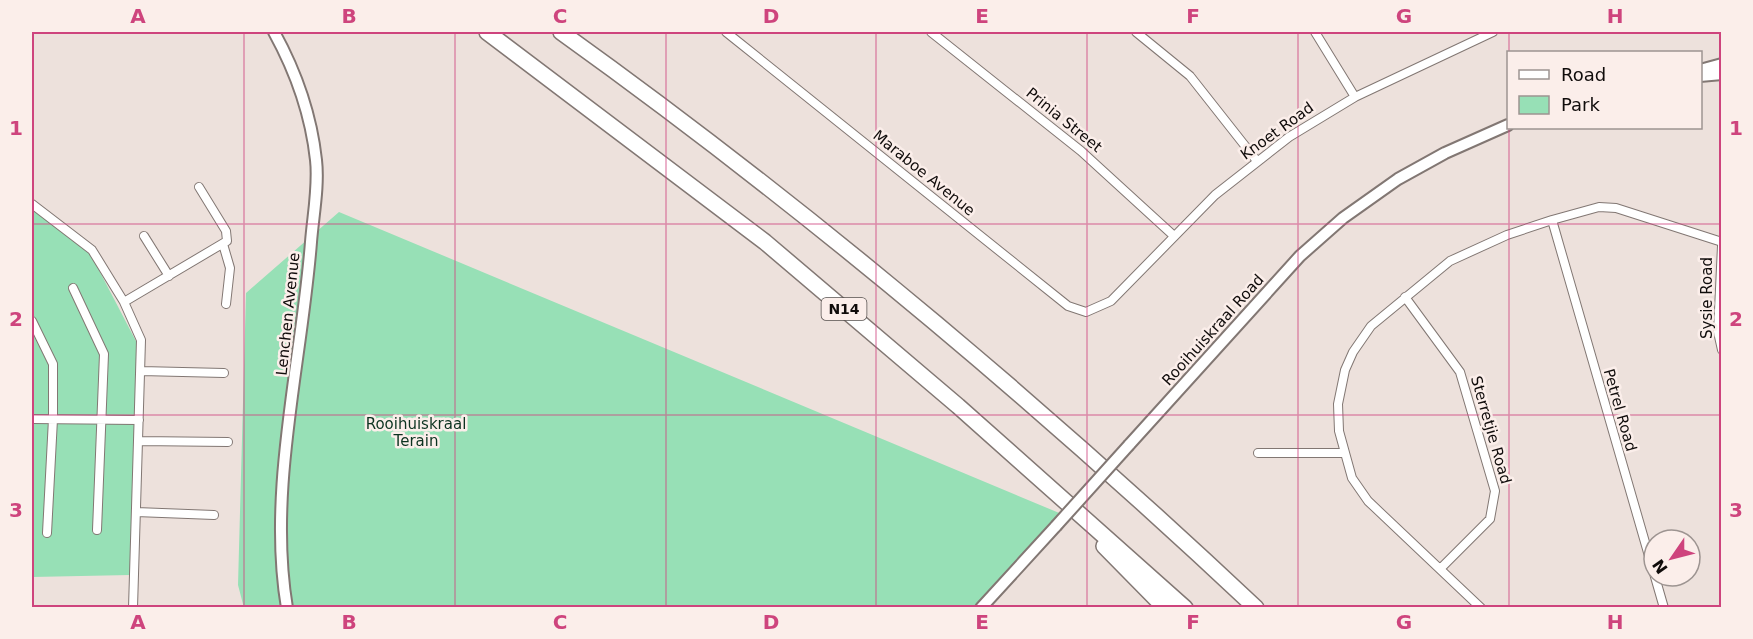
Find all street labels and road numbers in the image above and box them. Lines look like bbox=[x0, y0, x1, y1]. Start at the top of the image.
street label: Prinia Street bbox=[1022, 84, 1106, 156]
street label: Knoet Road bbox=[1237, 98, 1317, 164]
street label: Maraboe Avenue bbox=[869, 126, 979, 220]
street label: Lenchen Avenue bbox=[273, 251, 303, 377]
street label: Sysie Road bbox=[1698, 257, 1716, 339]
street label: Rooihuiskraal Road bbox=[1158, 271, 1268, 389]
road number: N14 bbox=[822, 298, 866, 320]
street label: Petrel Road bbox=[1600, 367, 1640, 453]
street label: Sterretjie Road bbox=[1467, 374, 1515, 486]

